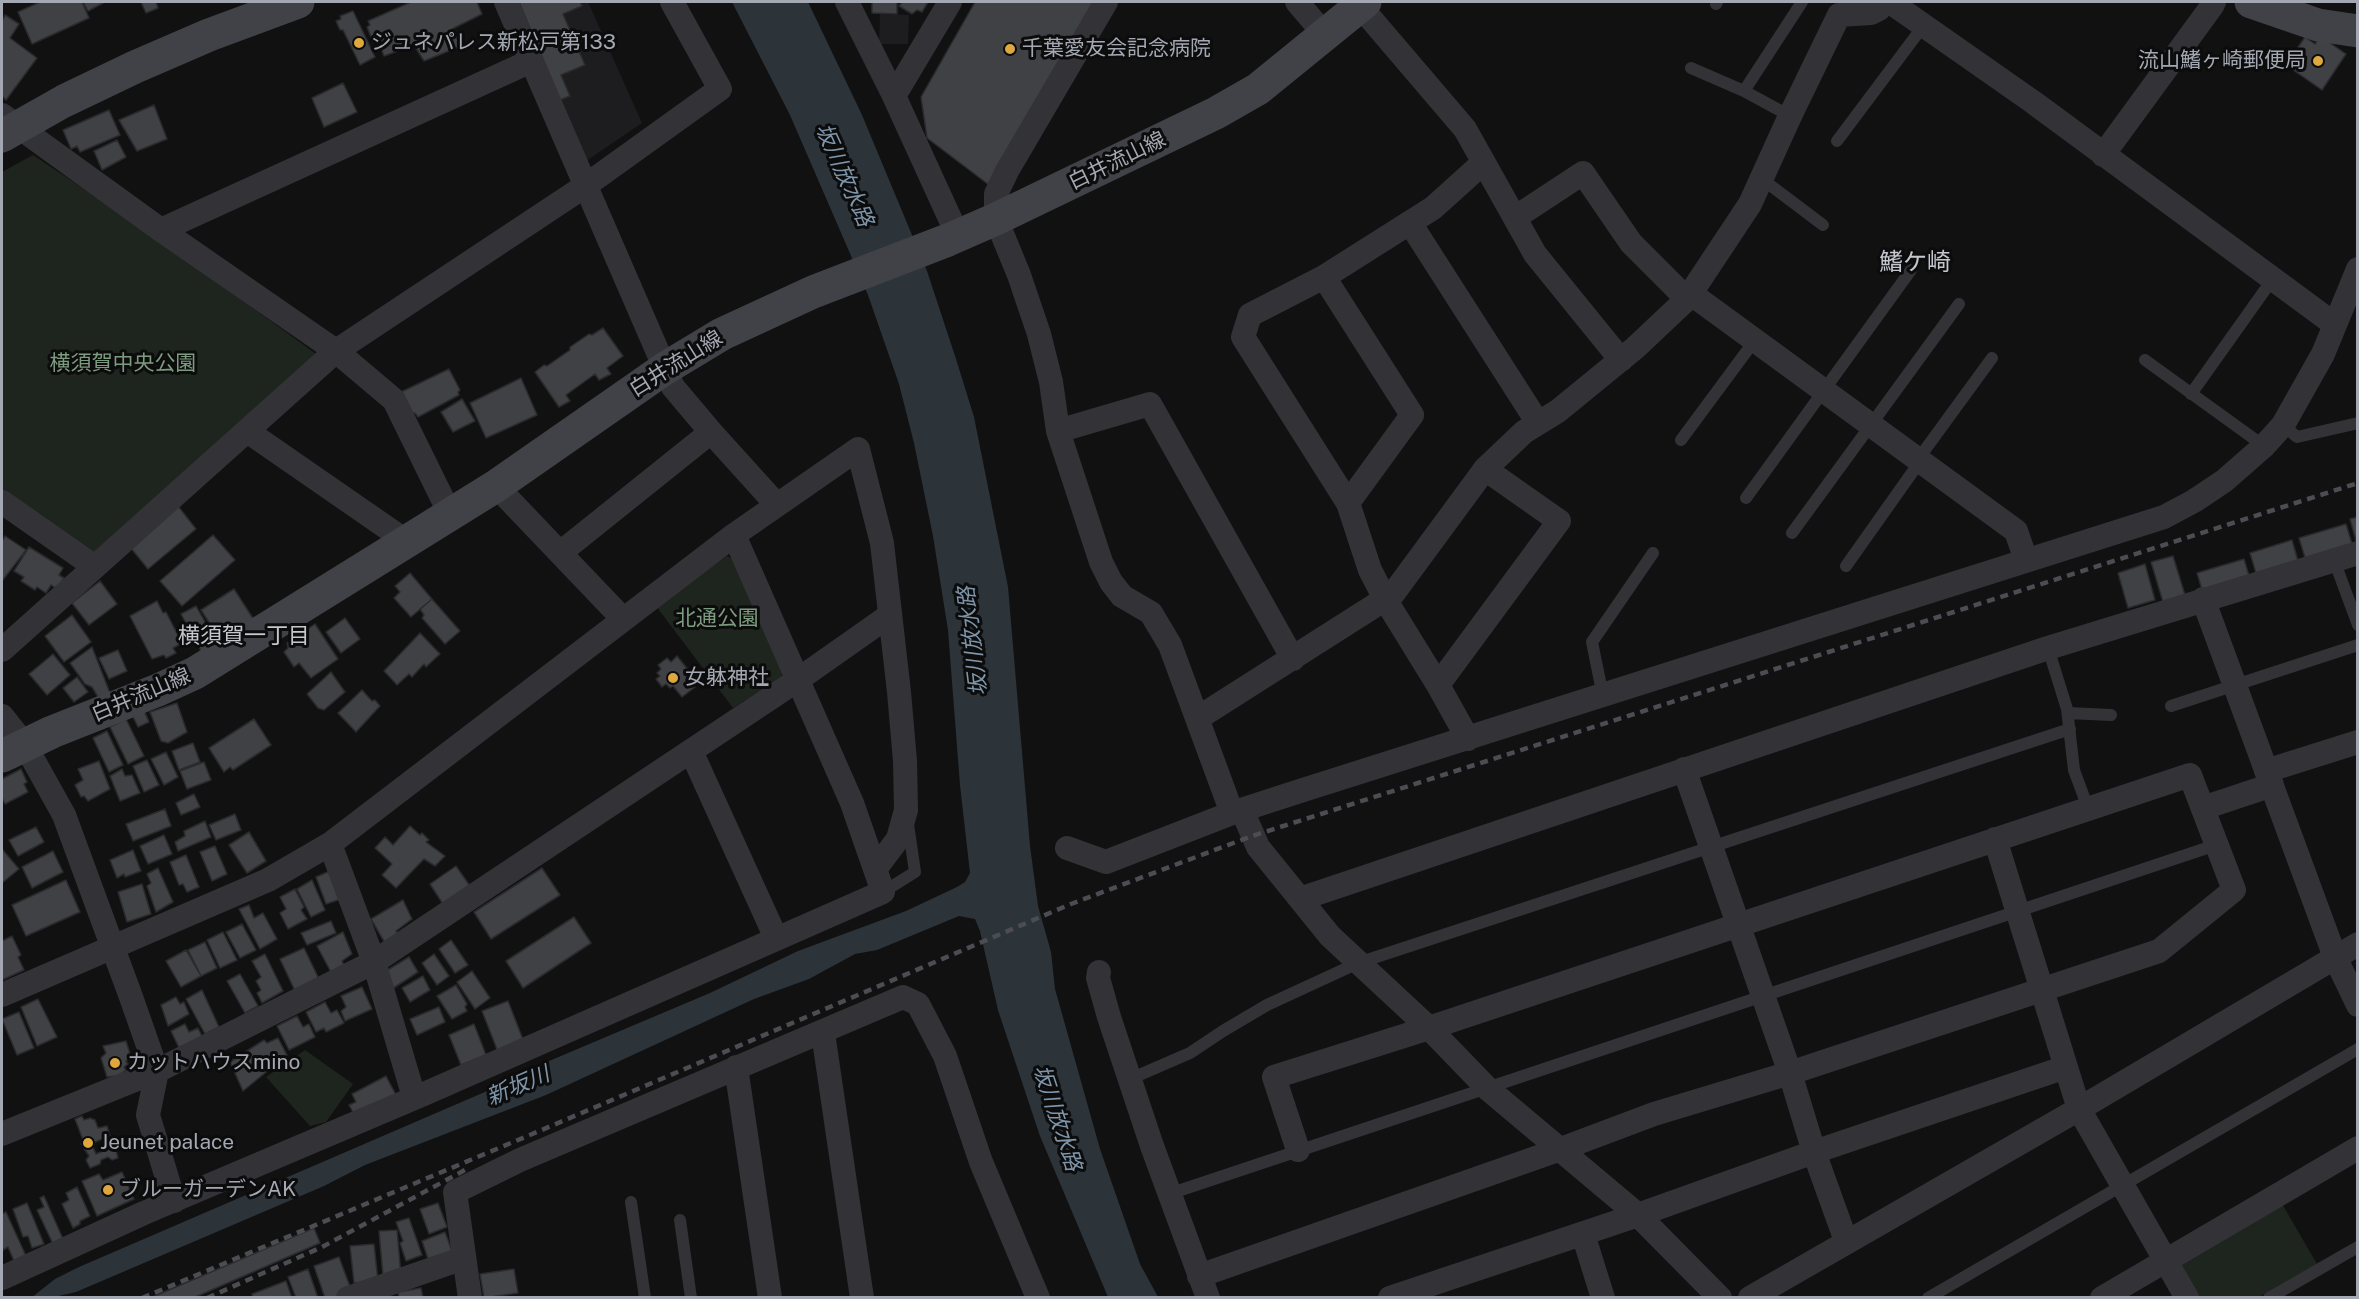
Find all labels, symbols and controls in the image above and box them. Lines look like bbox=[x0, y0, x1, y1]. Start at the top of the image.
place label: ジュネパレス新松戸第133 bbox=[371, 30, 616, 56]
marker: ジュネパレス新松戸第133 bbox=[352, 36, 366, 50]
place label: 千葉愛友会記念病院 bbox=[1022, 36, 1211, 62]
marker: 千葉愛友会記念病院 bbox=[1003, 42, 1017, 56]
place label: 流山鰭ヶ崎郵便局 bbox=[2138, 48, 2306, 74]
marker: 流山鰭ヶ崎郵便局 bbox=[2311, 54, 2325, 68]
water label: 坂川放水路 bbox=[810, 119, 878, 231]
street label: 白井流山線 bbox=[1064, 127, 1170, 195]
district label: 鰭ケ崎 bbox=[1879, 249, 1951, 277]
street label: 白井流山線 bbox=[625, 325, 727, 403]
park label: 横須賀中央公園 bbox=[50, 351, 196, 377]
water label: 坂川放水路 bbox=[953, 585, 993, 697]
park label: 北通公園 bbox=[675, 606, 759, 632]
district label: 横須賀一丁目 bbox=[178, 623, 310, 649]
street label: 白井流山線 bbox=[88, 663, 194, 727]
place label: 女躰神社 bbox=[685, 665, 769, 691]
marker: 女躰神社 bbox=[666, 671, 680, 685]
place label: カットハウスmino bbox=[127, 1050, 300, 1076]
marker: カットハウスmino bbox=[108, 1056, 122, 1070]
water label: 新坂川 bbox=[482, 1061, 554, 1111]
water label: 坂川放水路 bbox=[1027, 1062, 1087, 1174]
place label: Jeunet palace bbox=[100, 1130, 234, 1156]
marker: Jeunet palace bbox=[81, 1136, 95, 1150]
place label: ブルーガーデンAK bbox=[120, 1177, 296, 1203]
marker: ブルーガーデンAK bbox=[101, 1183, 115, 1197]

